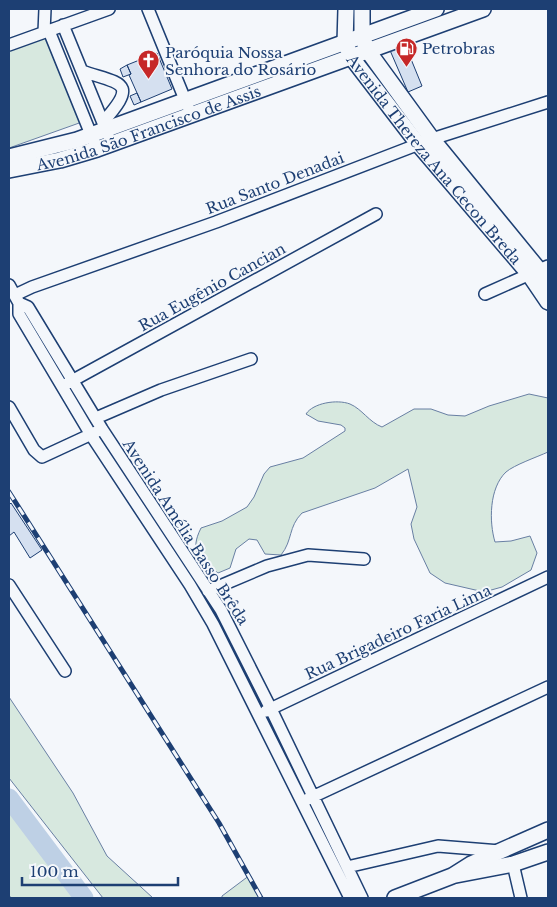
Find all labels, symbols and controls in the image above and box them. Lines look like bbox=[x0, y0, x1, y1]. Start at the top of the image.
fuel station icon: Petrobras bbox=[394, 36, 418, 67]
place label: Petrobras bbox=[422, 39, 495, 58]
place label: Paróquia Nossa Senhora do Rosário bbox=[165, 43, 316, 79]
church icon: Paróquia Nossa Senhora do Rosário bbox=[137, 49, 161, 80]
street label: Avenida Thereza Ana Cecon Breda bbox=[342, 49, 526, 268]
street label: Avenida São Francisco de Assis bbox=[34, 81, 263, 174]
street label: Rua Santo Denadai bbox=[203, 148, 347, 218]
street label: Rua Eugênio Cancian bbox=[135, 239, 289, 335]
street label: Avenida Amélia Basso Brêda bbox=[118, 435, 254, 629]
street label: Rua Brigadeiro Faria Lima bbox=[302, 580, 495, 684]
scale bar bbox=[22, 854, 179, 886]
text: 100 m bbox=[30, 862, 79, 881]

